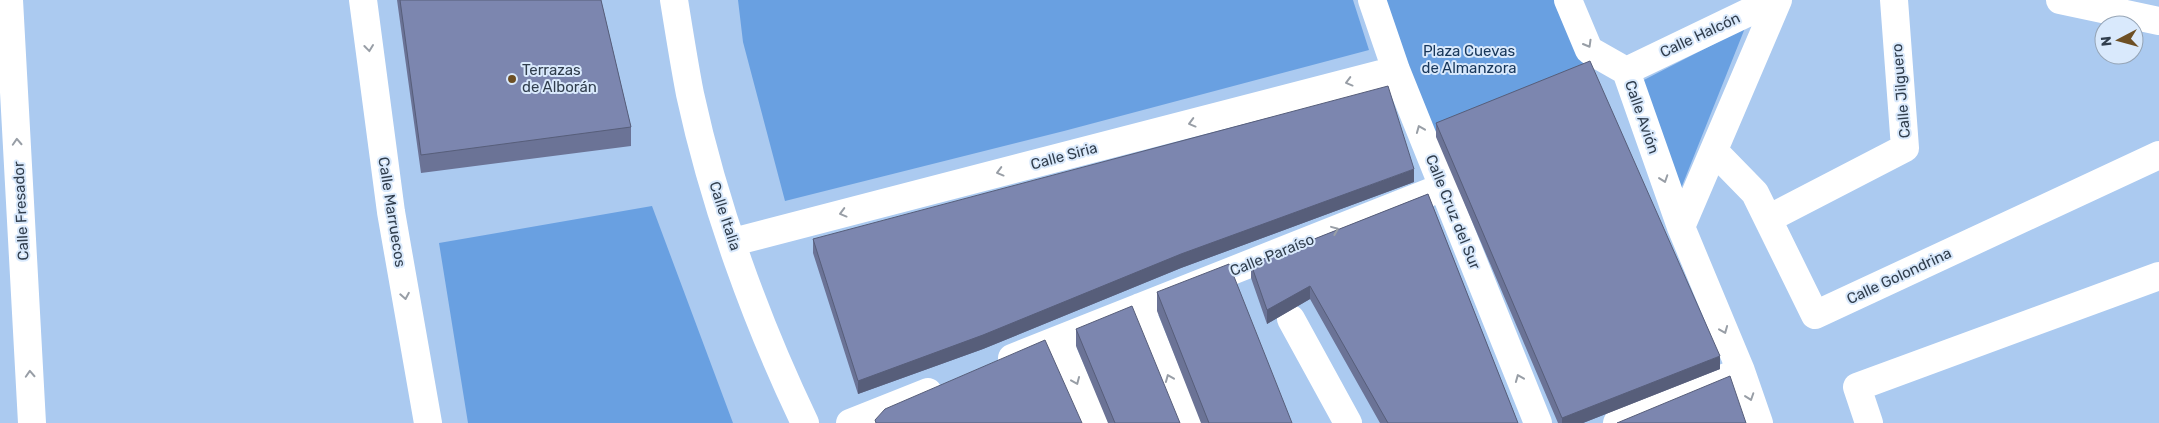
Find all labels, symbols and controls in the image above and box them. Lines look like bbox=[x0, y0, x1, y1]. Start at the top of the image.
street label: Calle Halcón bbox=[1657, 9, 1743, 61]
north arrow bbox=[2094, 15, 2144, 65]
text: N bbox=[2098, 35, 2116, 47]
one-way arrow bbox=[1582, 39, 1592, 48]
park label: Plaza Cuevas de Almanzora bbox=[1421, 42, 1517, 77]
street label: Calle Jilguero bbox=[1888, 43, 1914, 139]
one-way arrow bbox=[363, 45, 374, 53]
place label: Terrazas de Alborán bbox=[522, 61, 597, 96]
marker: Terrazas de Alborán bbox=[506, 73, 518, 85]
one-way arrow bbox=[1344, 76, 1353, 87]
street label: Calle Avión bbox=[1621, 78, 1663, 156]
one-way arrow bbox=[1188, 117, 1196, 127]
one-way arrow bbox=[1416, 126, 1426, 134]
one-way arrow bbox=[12, 138, 23, 146]
street label: Calle Siria bbox=[1029, 138, 1099, 174]
street label: Calle Cruz del Sur bbox=[1422, 152, 1484, 272]
street label: Calle Marruecos bbox=[374, 156, 410, 269]
street label: Calle Fresador bbox=[9, 161, 33, 261]
one-way arrow bbox=[996, 166, 1005, 177]
one-way arrow bbox=[1658, 174, 1668, 183]
street label: Calle Italia bbox=[705, 179, 745, 253]
one-way arrow bbox=[839, 207, 848, 218]
one-way arrow bbox=[1330, 226, 1338, 236]
street label: Calle Paraíso bbox=[1227, 230, 1317, 280]
street label: Calle Golondrina bbox=[1844, 244, 1954, 308]
one-way arrow bbox=[400, 291, 410, 300]
one-way arrow bbox=[1717, 325, 1728, 334]
one-way arrow bbox=[24, 370, 35, 378]
one-way arrow bbox=[1165, 374, 1175, 383]
one-way arrow bbox=[1515, 374, 1526, 383]
one-way arrow bbox=[1070, 377, 1080, 385]
one-way arrow bbox=[1744, 392, 1754, 401]

